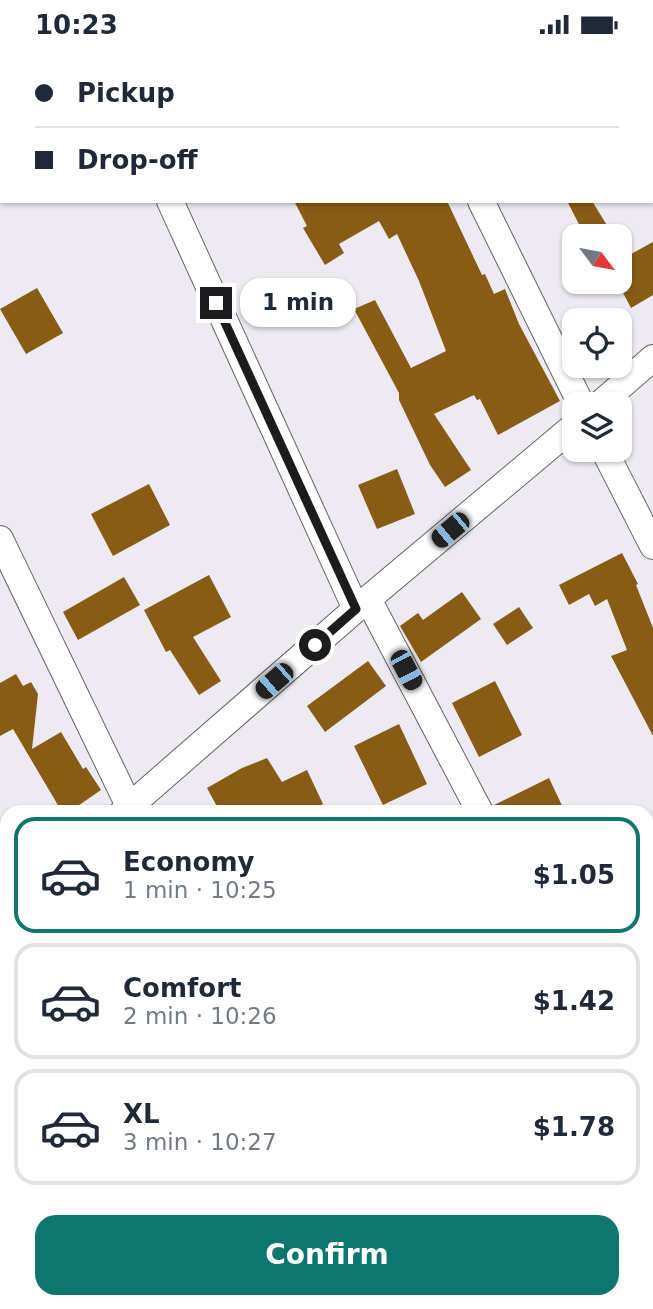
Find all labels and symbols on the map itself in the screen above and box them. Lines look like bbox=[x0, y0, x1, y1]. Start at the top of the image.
north arrow bbox=[562, 224, 632, 294]
callout: 1 min bbox=[241, 279, 356, 327]
route end bbox=[200, 287, 232, 319]
car bbox=[428, 508, 473, 552]
route start bbox=[299, 629, 331, 661]
car bbox=[387, 647, 426, 693]
car bbox=[252, 659, 297, 703]

